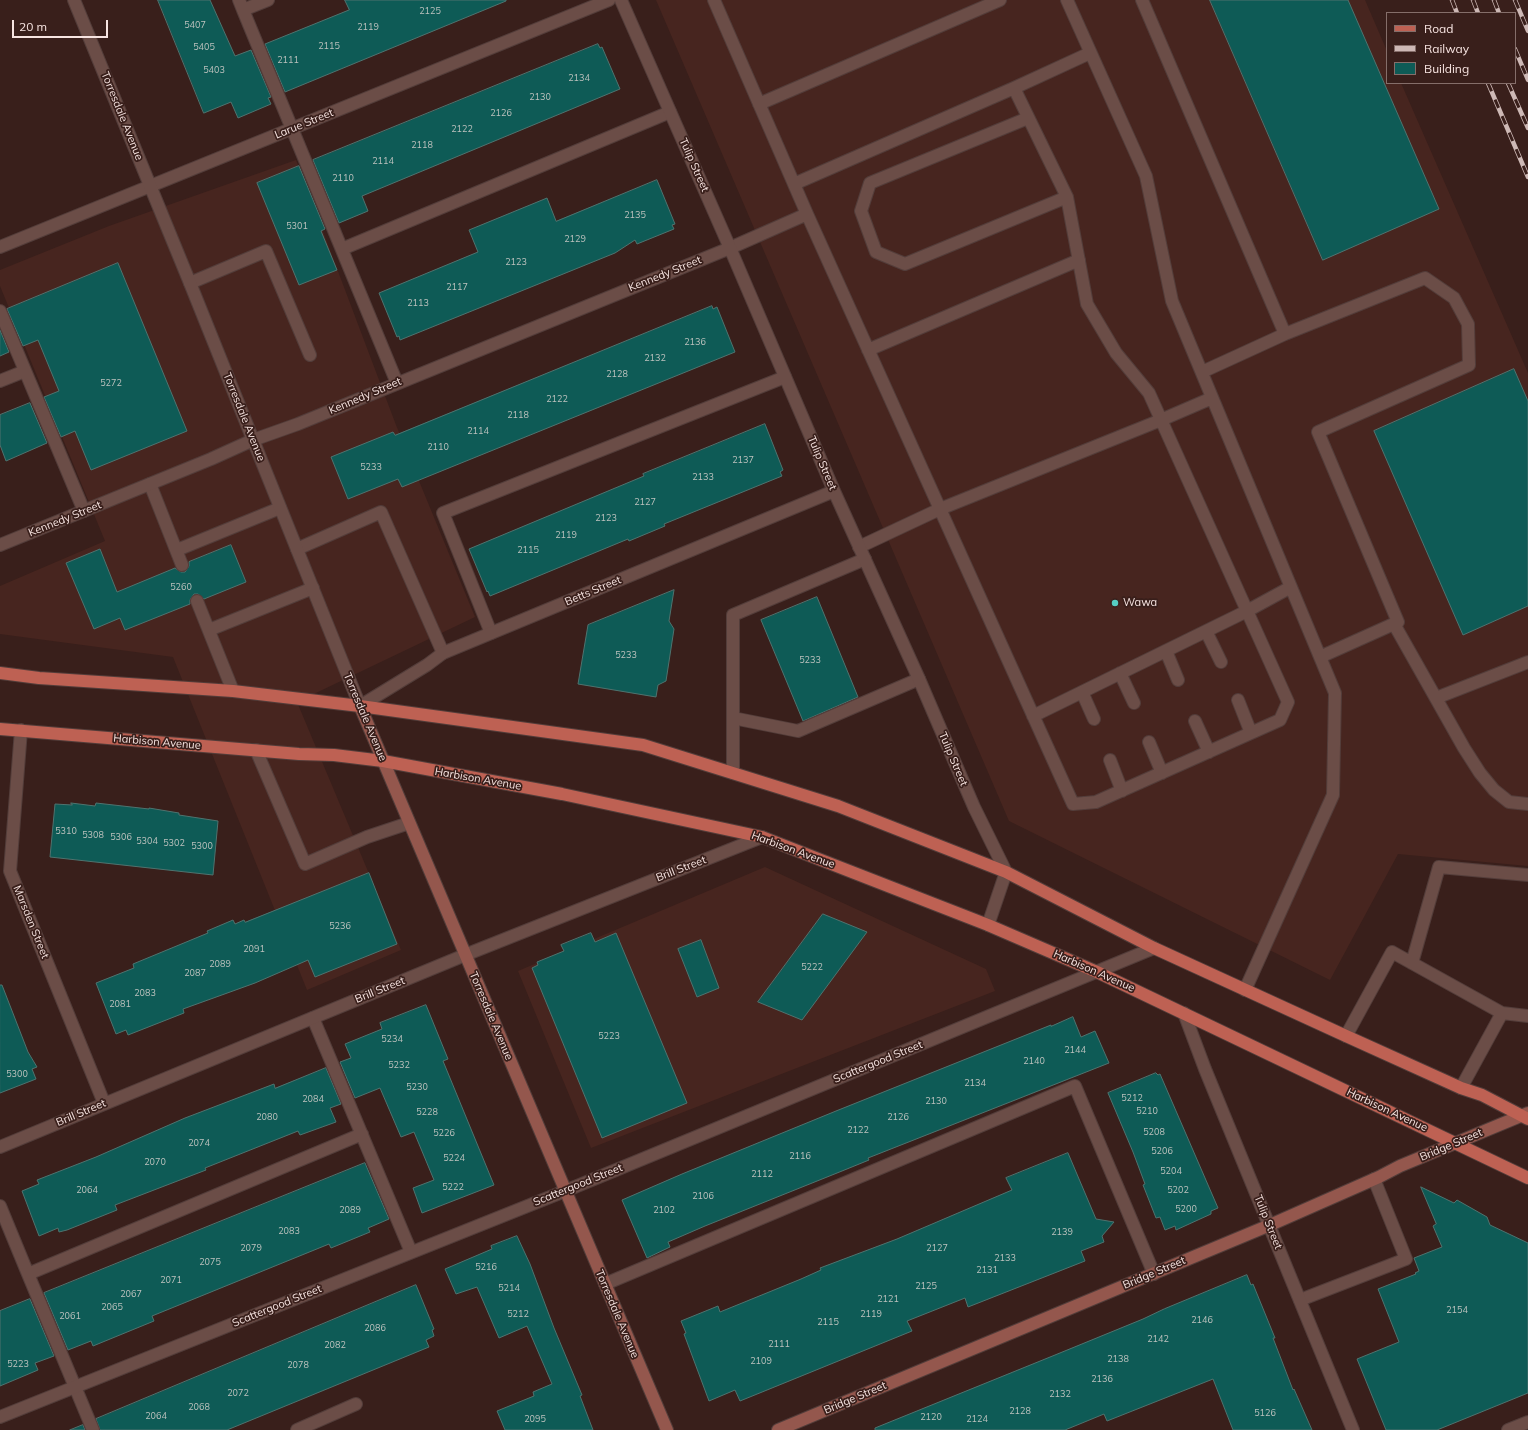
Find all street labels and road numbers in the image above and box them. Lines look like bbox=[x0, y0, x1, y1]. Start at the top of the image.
street label: Torresdale Avenue bbox=[98, 70, 146, 162]
street label: Larue Street bbox=[273, 106, 335, 142]
street label: Tulip Street bbox=[676, 136, 712, 194]
street label: Kennedy Street bbox=[627, 253, 703, 295]
street label: Torresdale Avenue bbox=[220, 371, 268, 463]
street label: Kennedy Street bbox=[327, 375, 403, 417]
street label: Tulip Street bbox=[805, 434, 839, 492]
street label: Kennedy Street bbox=[27, 498, 103, 540]
street label: Betts Street bbox=[563, 573, 623, 609]
street label: Torresdale Avenue bbox=[340, 671, 390, 763]
street label: Tulip Street bbox=[936, 730, 970, 788]
street label: Harbison Avenue bbox=[113, 732, 201, 752]
street label: Harbison Avenue bbox=[434, 765, 522, 793]
street label: Harbison Avenue bbox=[750, 829, 836, 871]
street label: Brill Street bbox=[654, 853, 708, 885]
street label: Marsden Street bbox=[10, 883, 52, 961]
street label: Harbison Avenue bbox=[1051, 947, 1137, 995]
street label: Torresdale Avenue bbox=[466, 970, 516, 1062]
street label: Brill Street bbox=[353, 974, 407, 1006]
street label: Scattergood Street bbox=[831, 1038, 925, 1086]
street label: Harbison Avenue bbox=[1345, 1086, 1429, 1134]
street label: Brill Street bbox=[54, 1097, 108, 1129]
street label: Bridge Street bbox=[1418, 1126, 1484, 1164]
street label: Scattergood Street bbox=[531, 1161, 625, 1209]
street label: Tulip Street bbox=[1251, 1193, 1285, 1251]
street label: Bridge Street bbox=[1121, 1254, 1187, 1292]
street label: Torresdale Avenue bbox=[592, 1268, 642, 1360]
street label: Scattergood Street bbox=[230, 1282, 324, 1330]
street label: Bridge Street bbox=[822, 1379, 888, 1417]

